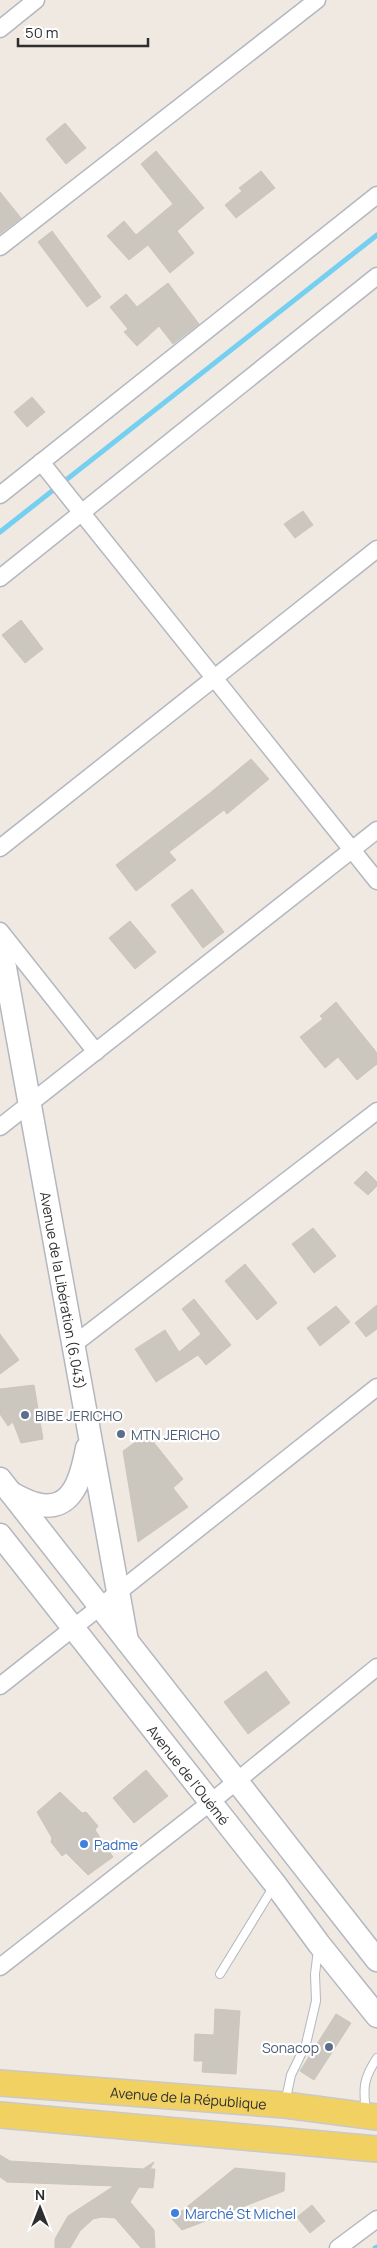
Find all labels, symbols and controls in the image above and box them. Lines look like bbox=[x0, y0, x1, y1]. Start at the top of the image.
scale bar bbox=[18, 15, 148, 47]
text: 50 m bbox=[25, 22, 59, 43]
street label: Avenue de la Libération (6.043) bbox=[36, 1190, 91, 1391]
place label: BIBE JERICHO bbox=[35, 1406, 123, 1425]
marker: BIBE JERICHO bbox=[19, 1409, 31, 1421]
place label: MTN JERICHO bbox=[131, 1425, 220, 1444]
marker: MTN JERICHO bbox=[115, 1428, 127, 1440]
street label: Avenue de l'Ouémé bbox=[143, 1721, 234, 1829]
place label: Padme bbox=[94, 1835, 138, 1854]
marker: Padme bbox=[78, 1838, 90, 1850]
place label: Sonacop bbox=[262, 2038, 319, 2057]
marker: Sonacop bbox=[323, 2041, 335, 2053]
street label: Avenue de la République bbox=[109, 2082, 267, 2113]
north arrow bbox=[15, 2183, 65, 2233]
text: N bbox=[35, 2185, 45, 2204]
place label: Marché St Michel bbox=[185, 2204, 296, 2223]
marker: Marché St Michel bbox=[169, 2207, 181, 2219]

